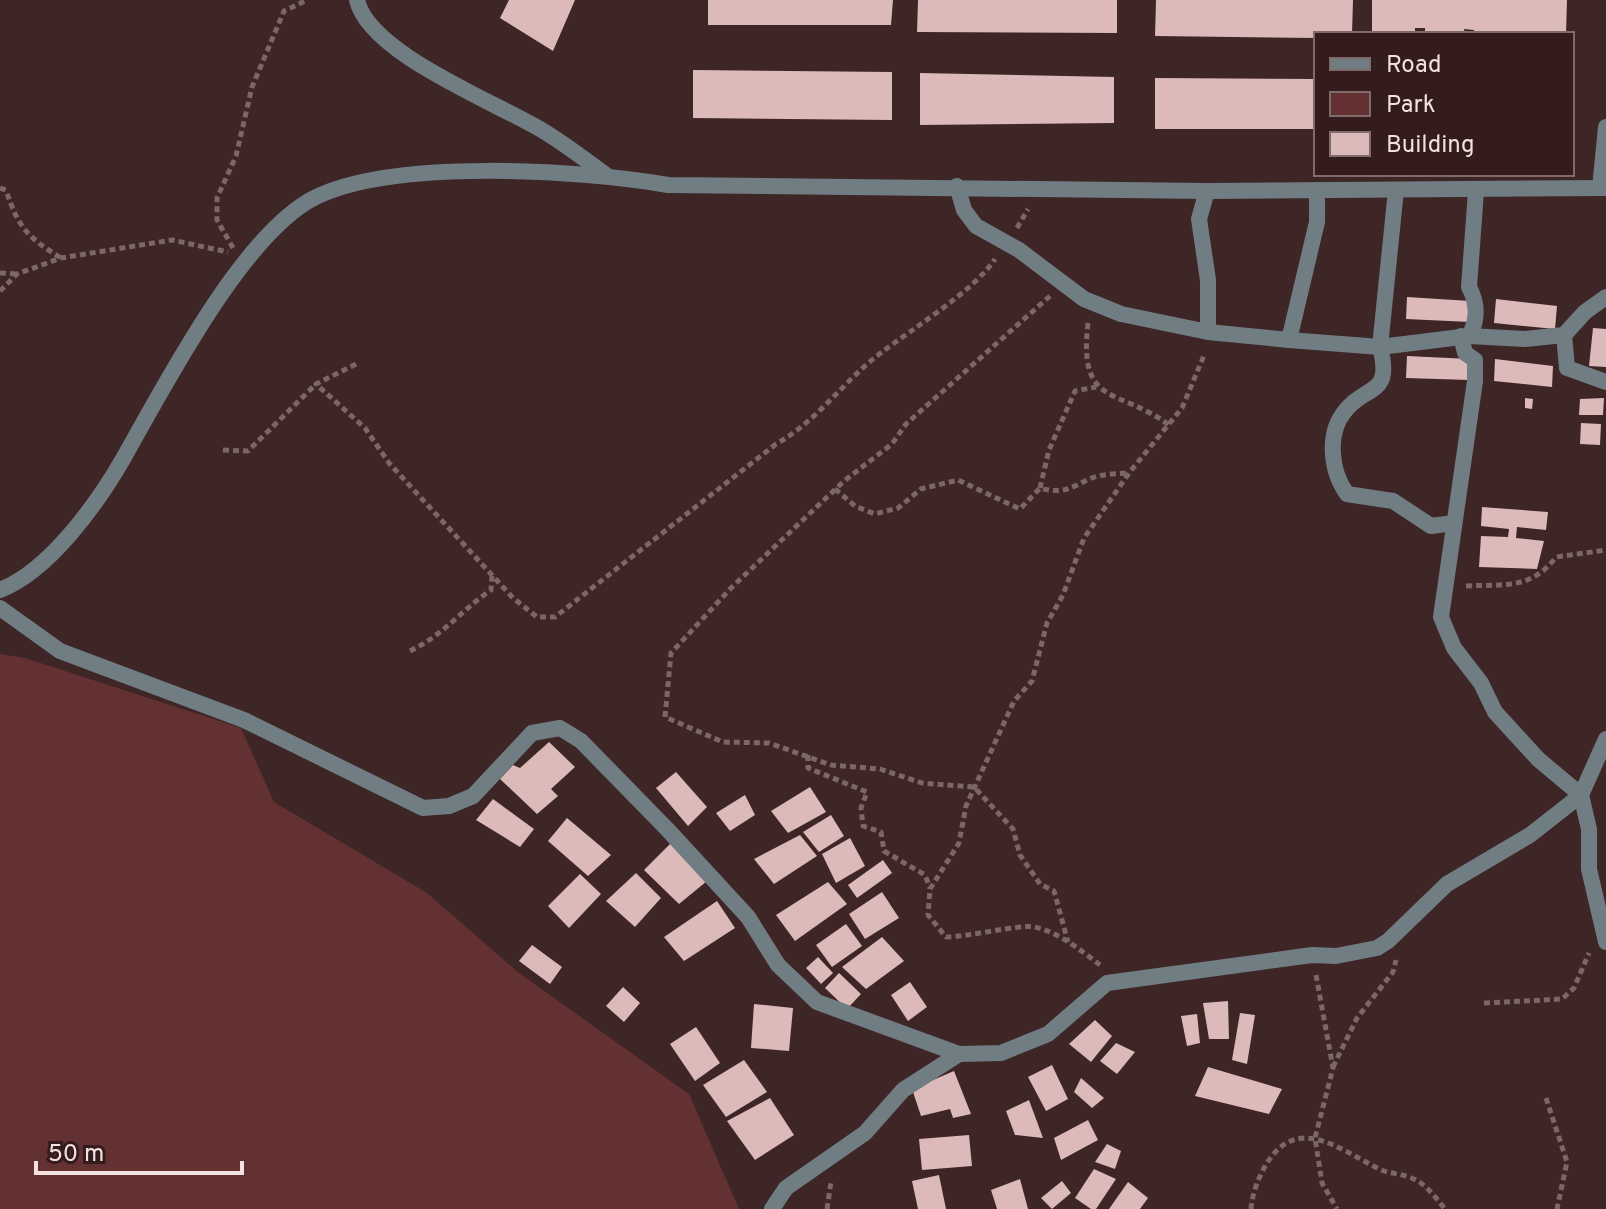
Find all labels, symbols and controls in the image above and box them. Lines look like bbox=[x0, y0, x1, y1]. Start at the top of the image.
legend bbox=[1314, 32, 1574, 176]
text: Road bbox=[1386, 51, 1442, 81]
text: Park bbox=[1386, 91, 1436, 121]
text: Building bbox=[1386, 131, 1475, 161]
scale bar bbox=[36, 1125, 242, 1175]
text: 50 m bbox=[48, 1140, 104, 1170]

